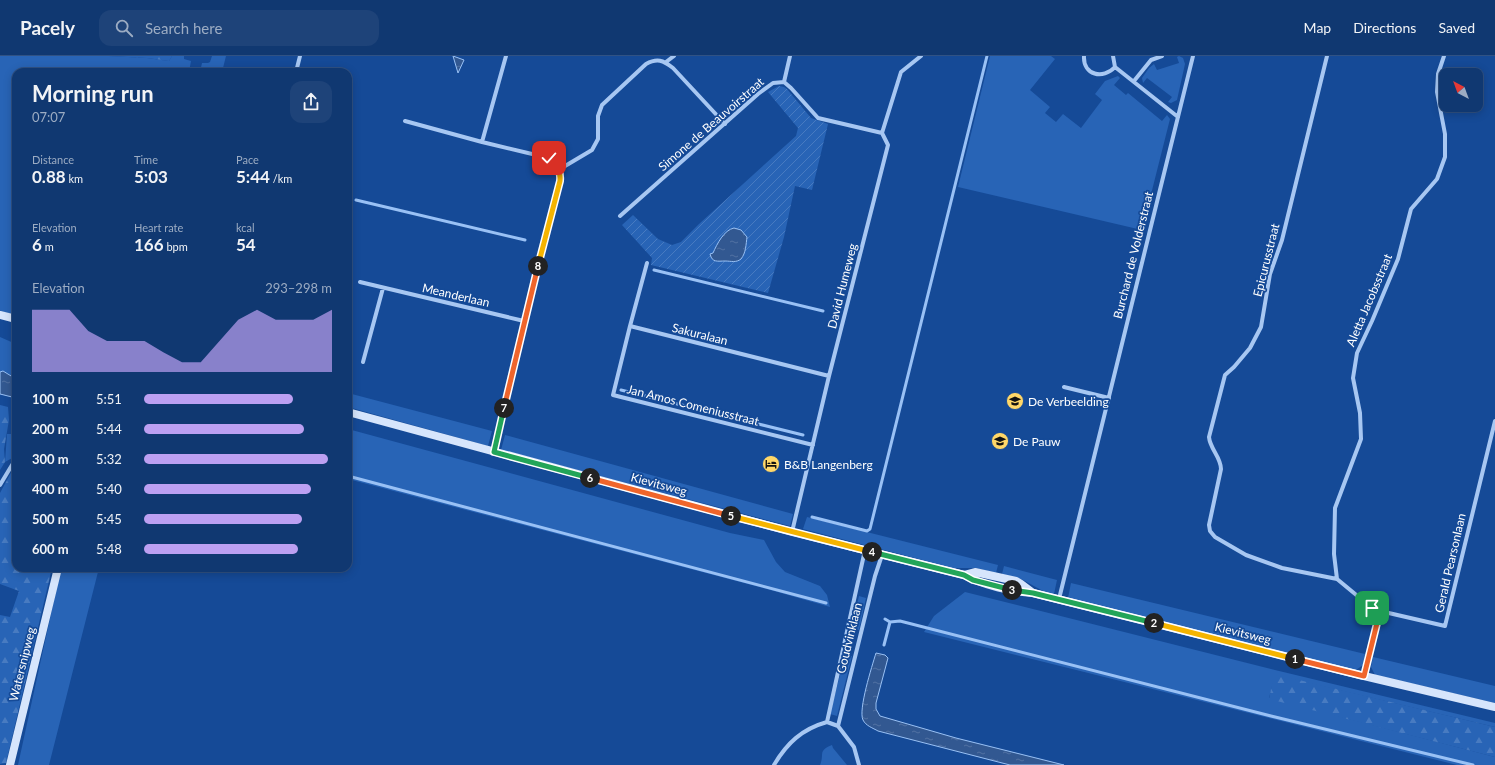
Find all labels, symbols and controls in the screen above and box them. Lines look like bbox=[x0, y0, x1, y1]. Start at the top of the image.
search box bbox=[99, 10, 379, 46]
text: Pacely bbox=[20, 16, 75, 39]
icon: search bbox=[113, 17, 135, 39]
text: Search here bbox=[145, 19, 222, 37]
text: Map bbox=[1304, 19, 1331, 36]
text: Directions bbox=[1353, 19, 1416, 36]
text: Saved bbox=[1438, 19, 1475, 36]
north arrow bbox=[1439, 68, 1483, 112]
map controls bbox=[1439, 68, 1483, 112]
street label: Simone de Beauvoirstraat bbox=[655, 74, 767, 174]
text: Morning run bbox=[32, 80, 154, 107]
button: share bbox=[290, 81, 332, 123]
text: 07:07 bbox=[32, 109, 65, 125]
pin bbox=[532, 141, 566, 175]
icon: check bbox=[538, 147, 560, 169]
text: Distance bbox=[32, 153, 74, 166]
text: Time bbox=[134, 153, 158, 166]
text: Pace bbox=[236, 153, 259, 166]
text: 0.88 bbox=[32, 166, 66, 187]
text: 5:03 bbox=[134, 166, 168, 187]
text: 5:44 bbox=[236, 166, 270, 187]
text: km bbox=[66, 172, 83, 185]
text: /km bbox=[270, 172, 292, 185]
street label: Burchard de Volderstraat bbox=[1110, 189, 1156, 320]
text: Elevation bbox=[32, 221, 77, 234]
text: Heart rate bbox=[134, 221, 183, 234]
text: kcal bbox=[236, 221, 255, 234]
street label: Epicurusstraat bbox=[1250, 221, 1283, 298]
text: 6 bbox=[32, 234, 42, 255]
text: 166 bbox=[134, 234, 164, 255]
text: 54 bbox=[236, 234, 256, 255]
text: m bbox=[42, 240, 54, 253]
text: bpm bbox=[164, 240, 188, 253]
street label: David Humeweg bbox=[824, 242, 860, 330]
street label: Aletta Jacobsstraat bbox=[1343, 251, 1396, 349]
pin: 8 bbox=[528, 256, 548, 276]
text: 8 bbox=[535, 259, 541, 272]
text: Elevation bbox=[32, 280, 85, 296]
text: 293–298 m bbox=[265, 280, 332, 296]
street label: Meanderlaan bbox=[421, 280, 491, 310]
street label: Sakuralaan bbox=[671, 320, 729, 348]
street label: Jan Amos Comeniusstraat bbox=[625, 381, 761, 429]
text: 100 m bbox=[32, 391, 69, 407]
text: 5:51 bbox=[96, 391, 122, 407]
school or university icon: De Verbeelding bbox=[1005, 391, 1025, 411]
place label: De Verbeelding bbox=[1028, 394, 1109, 409]
pin: 7 bbox=[494, 398, 514, 418]
text: 7 bbox=[501, 401, 507, 414]
text: 200 m bbox=[32, 421, 69, 437]
text: 5:44 bbox=[96, 421, 122, 437]
school or university icon: De Pauw bbox=[990, 431, 1010, 451]
place label: De Pauw bbox=[1013, 434, 1061, 449]
text: 300 m bbox=[32, 451, 69, 467]
text: 5:32 bbox=[96, 451, 122, 467]
hotel icon: B&B Langenberg bbox=[761, 454, 781, 474]
place label: B&B Langenberg bbox=[784, 457, 873, 472]
pin: 6 bbox=[580, 468, 600, 488]
street label: Kievitsweg bbox=[629, 469, 689, 499]
text: 6 bbox=[587, 471, 593, 484]
text: 400 m bbox=[32, 481, 69, 497]
text: 5:40 bbox=[96, 481, 122, 497]
pin: 5 bbox=[721, 506, 741, 526]
text: 5 bbox=[728, 509, 734, 522]
text: 500 m bbox=[32, 511, 69, 527]
text: 5:45 bbox=[96, 511, 122, 527]
street label: Gerald Pearsonlaan bbox=[1431, 512, 1469, 614]
text: 600 m bbox=[32, 541, 69, 557]
text: 5:48 bbox=[96, 541, 122, 557]
pin: 4 bbox=[862, 542, 882, 562]
text: 4 bbox=[869, 545, 875, 558]
pin: 3 bbox=[1002, 580, 1022, 600]
text: 3 bbox=[1009, 583, 1015, 596]
pin bbox=[1355, 591, 1389, 625]
icon: arrive bbox=[1361, 597, 1383, 619]
street label: Goudvinklaan bbox=[833, 601, 865, 675]
pin: 2 bbox=[1144, 613, 1164, 633]
text: 2 bbox=[1151, 616, 1157, 629]
street label: Kievitsweg bbox=[1213, 619, 1273, 647]
street label: Watersnipweg bbox=[6, 625, 38, 703]
pin: 1 bbox=[1285, 649, 1305, 669]
text: 1 bbox=[1292, 652, 1298, 665]

